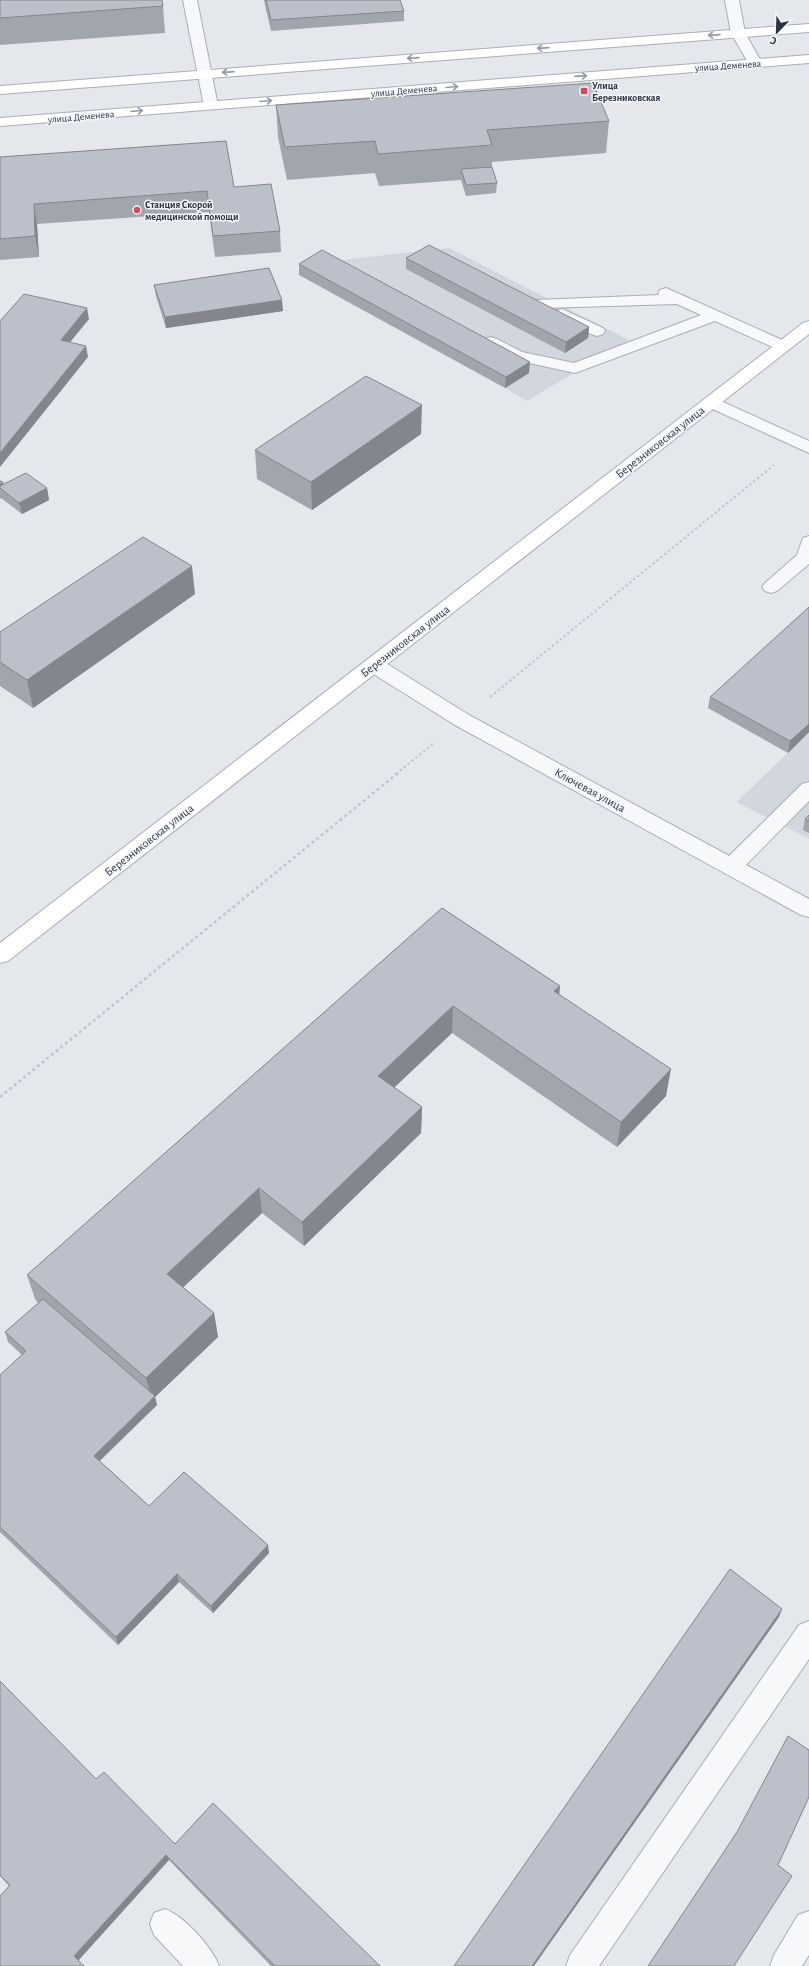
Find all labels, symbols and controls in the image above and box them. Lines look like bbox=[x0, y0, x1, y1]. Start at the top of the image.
north arrow bbox=[757, 12, 797, 52]
one-way arrow bbox=[708, 31, 721, 38]
text: С bbox=[768, 34, 778, 47]
one-way arrow bbox=[537, 45, 550, 52]
one-way arrow bbox=[407, 54, 420, 61]
street label: улица Деменева bbox=[694, 59, 762, 73]
one-way arrow bbox=[222, 69, 235, 76]
one-way arrow bbox=[574, 73, 587, 80]
place label: Улица Березниковская bbox=[592, 81, 661, 103]
street label: улица Деменева bbox=[370, 83, 438, 99]
one-way arrow bbox=[445, 83, 458, 90]
marker: Улица Березниковская bbox=[579, 86, 589, 96]
one-way arrow bbox=[259, 98, 272, 105]
one-way arrow bbox=[130, 108, 143, 115]
street label: улица Деменева bbox=[47, 109, 115, 125]
place label: Станция Скорой медицинской помощи bbox=[145, 200, 238, 222]
marker: Станция Скорой медицинской помощи bbox=[132, 205, 142, 215]
street label: Березниковская улица bbox=[613, 403, 708, 481]
street label: Березниковская улица bbox=[358, 602, 453, 680]
street label: Ключевая улица bbox=[552, 766, 628, 815]
street label: Березниковская улица bbox=[102, 801, 197, 879]

